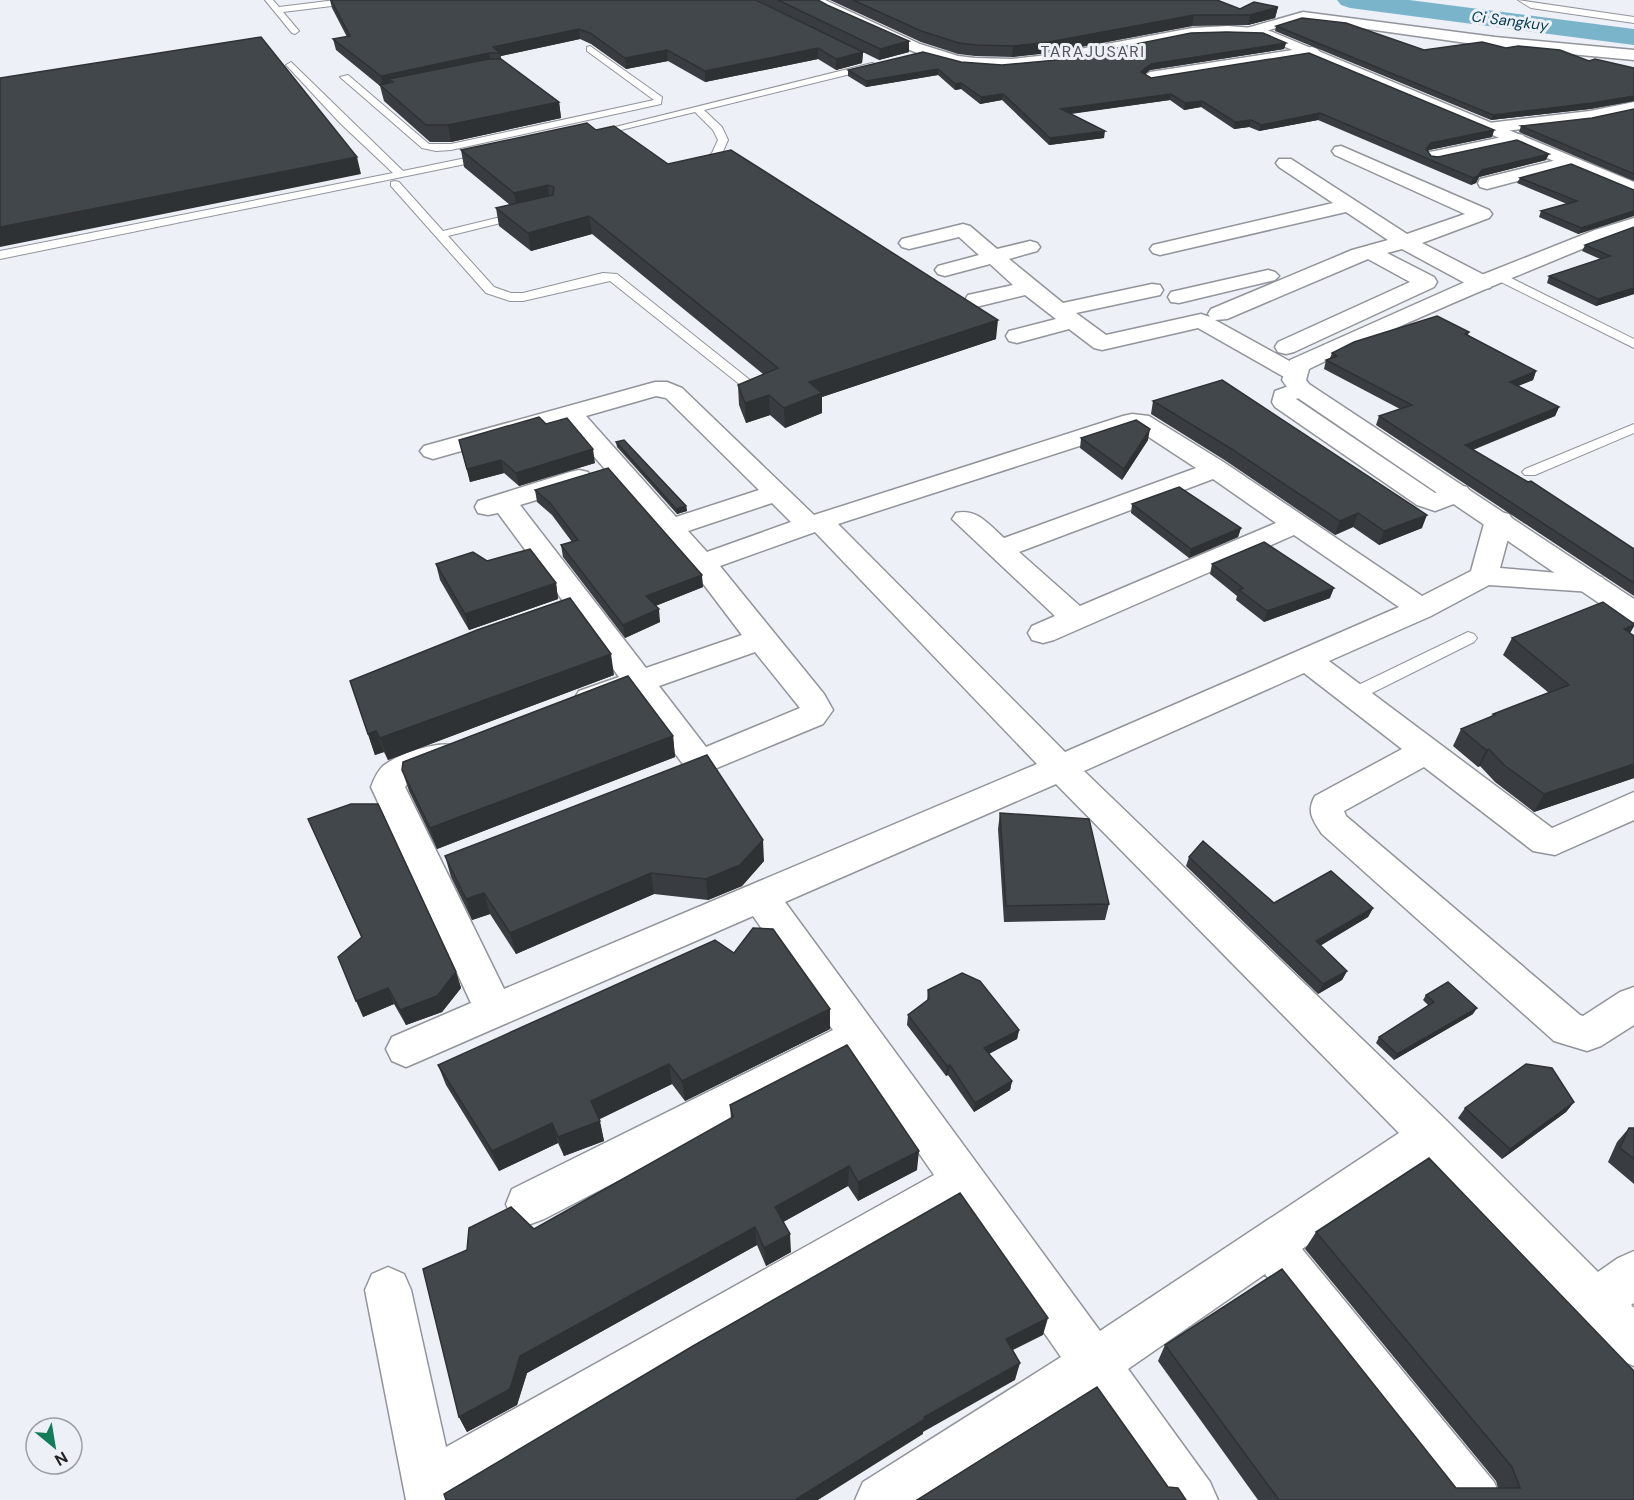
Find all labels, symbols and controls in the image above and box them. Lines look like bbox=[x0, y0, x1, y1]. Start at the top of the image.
water label: Ci Sangkuy bbox=[1470, 6, 1550, 36]
district label: TARAJUSARI bbox=[1040, 41, 1146, 62]
north arrow bbox=[24, 1416, 84, 1476]
text: N bbox=[51, 1447, 72, 1471]

